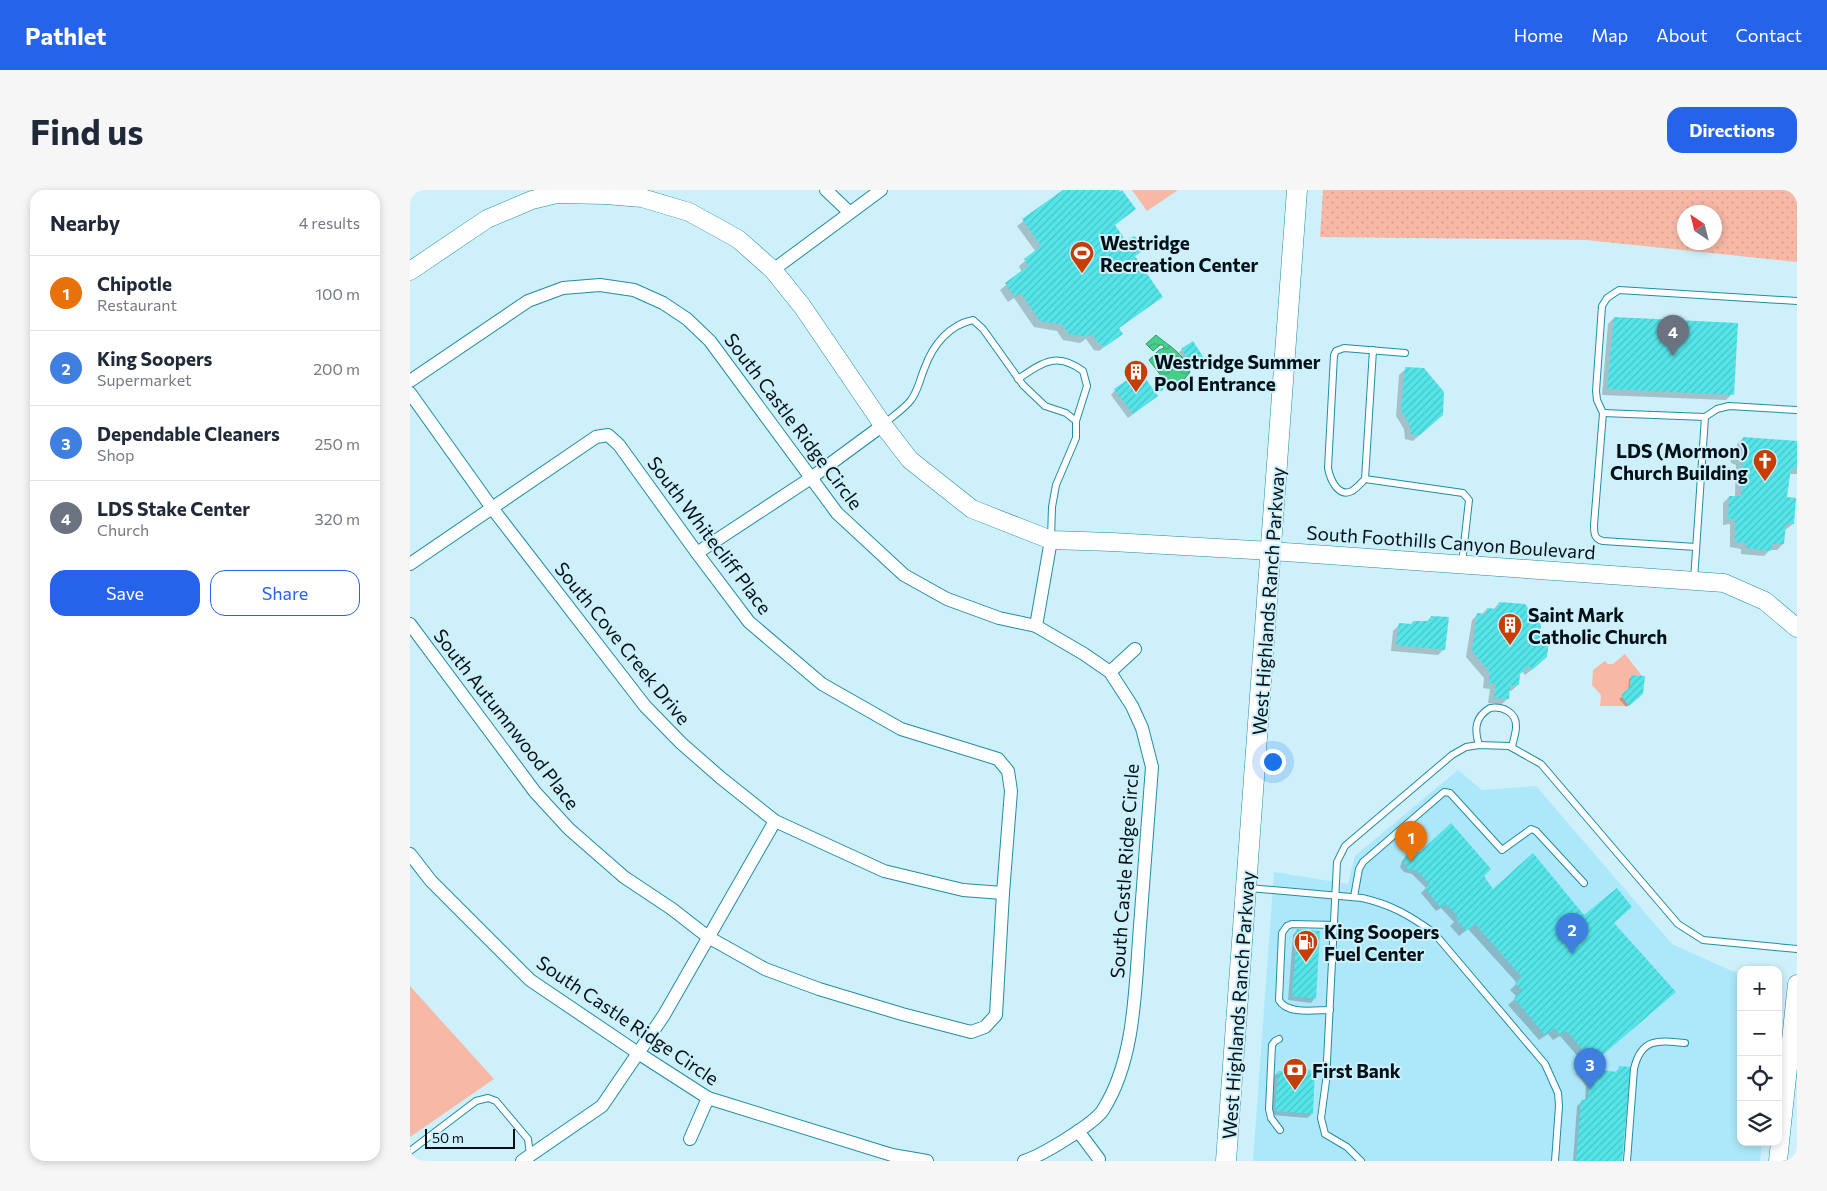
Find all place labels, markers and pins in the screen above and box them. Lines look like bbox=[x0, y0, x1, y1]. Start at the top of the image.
place label: Westridge Recreation Center bbox=[1100, 231, 1258, 276]
sports icon: Westridge Recreation Center bbox=[1069, 240, 1095, 274]
pin: 4 bbox=[1657, 315, 1689, 356]
place label: Westridge Summer Pool Entrance bbox=[1154, 350, 1321, 395]
building icon: Westridge Summer Pool Entrance bbox=[1123, 359, 1149, 393]
place label: LDS (Mormon) Church Building bbox=[1610, 439, 1749, 484]
church icon: LDS (Mormon) Church Building bbox=[1752, 448, 1778, 482]
place label: Saint Mark Catholic Church bbox=[1528, 603, 1667, 648]
building icon: Saint Mark Catholic Church bbox=[1497, 612, 1523, 646]
pin: 1 bbox=[1395, 821, 1427, 862]
pin: 2 bbox=[1556, 913, 1588, 954]
place label: King Soopers Fuel Center bbox=[1324, 920, 1440, 965]
fuel station icon: King Soopers Fuel Center bbox=[1293, 929, 1319, 963]
pin: 3 bbox=[1574, 1048, 1606, 1089]
bank icon: First Bank bbox=[1282, 1057, 1308, 1091]
place label: First Bank bbox=[1312, 1059, 1401, 1082]

